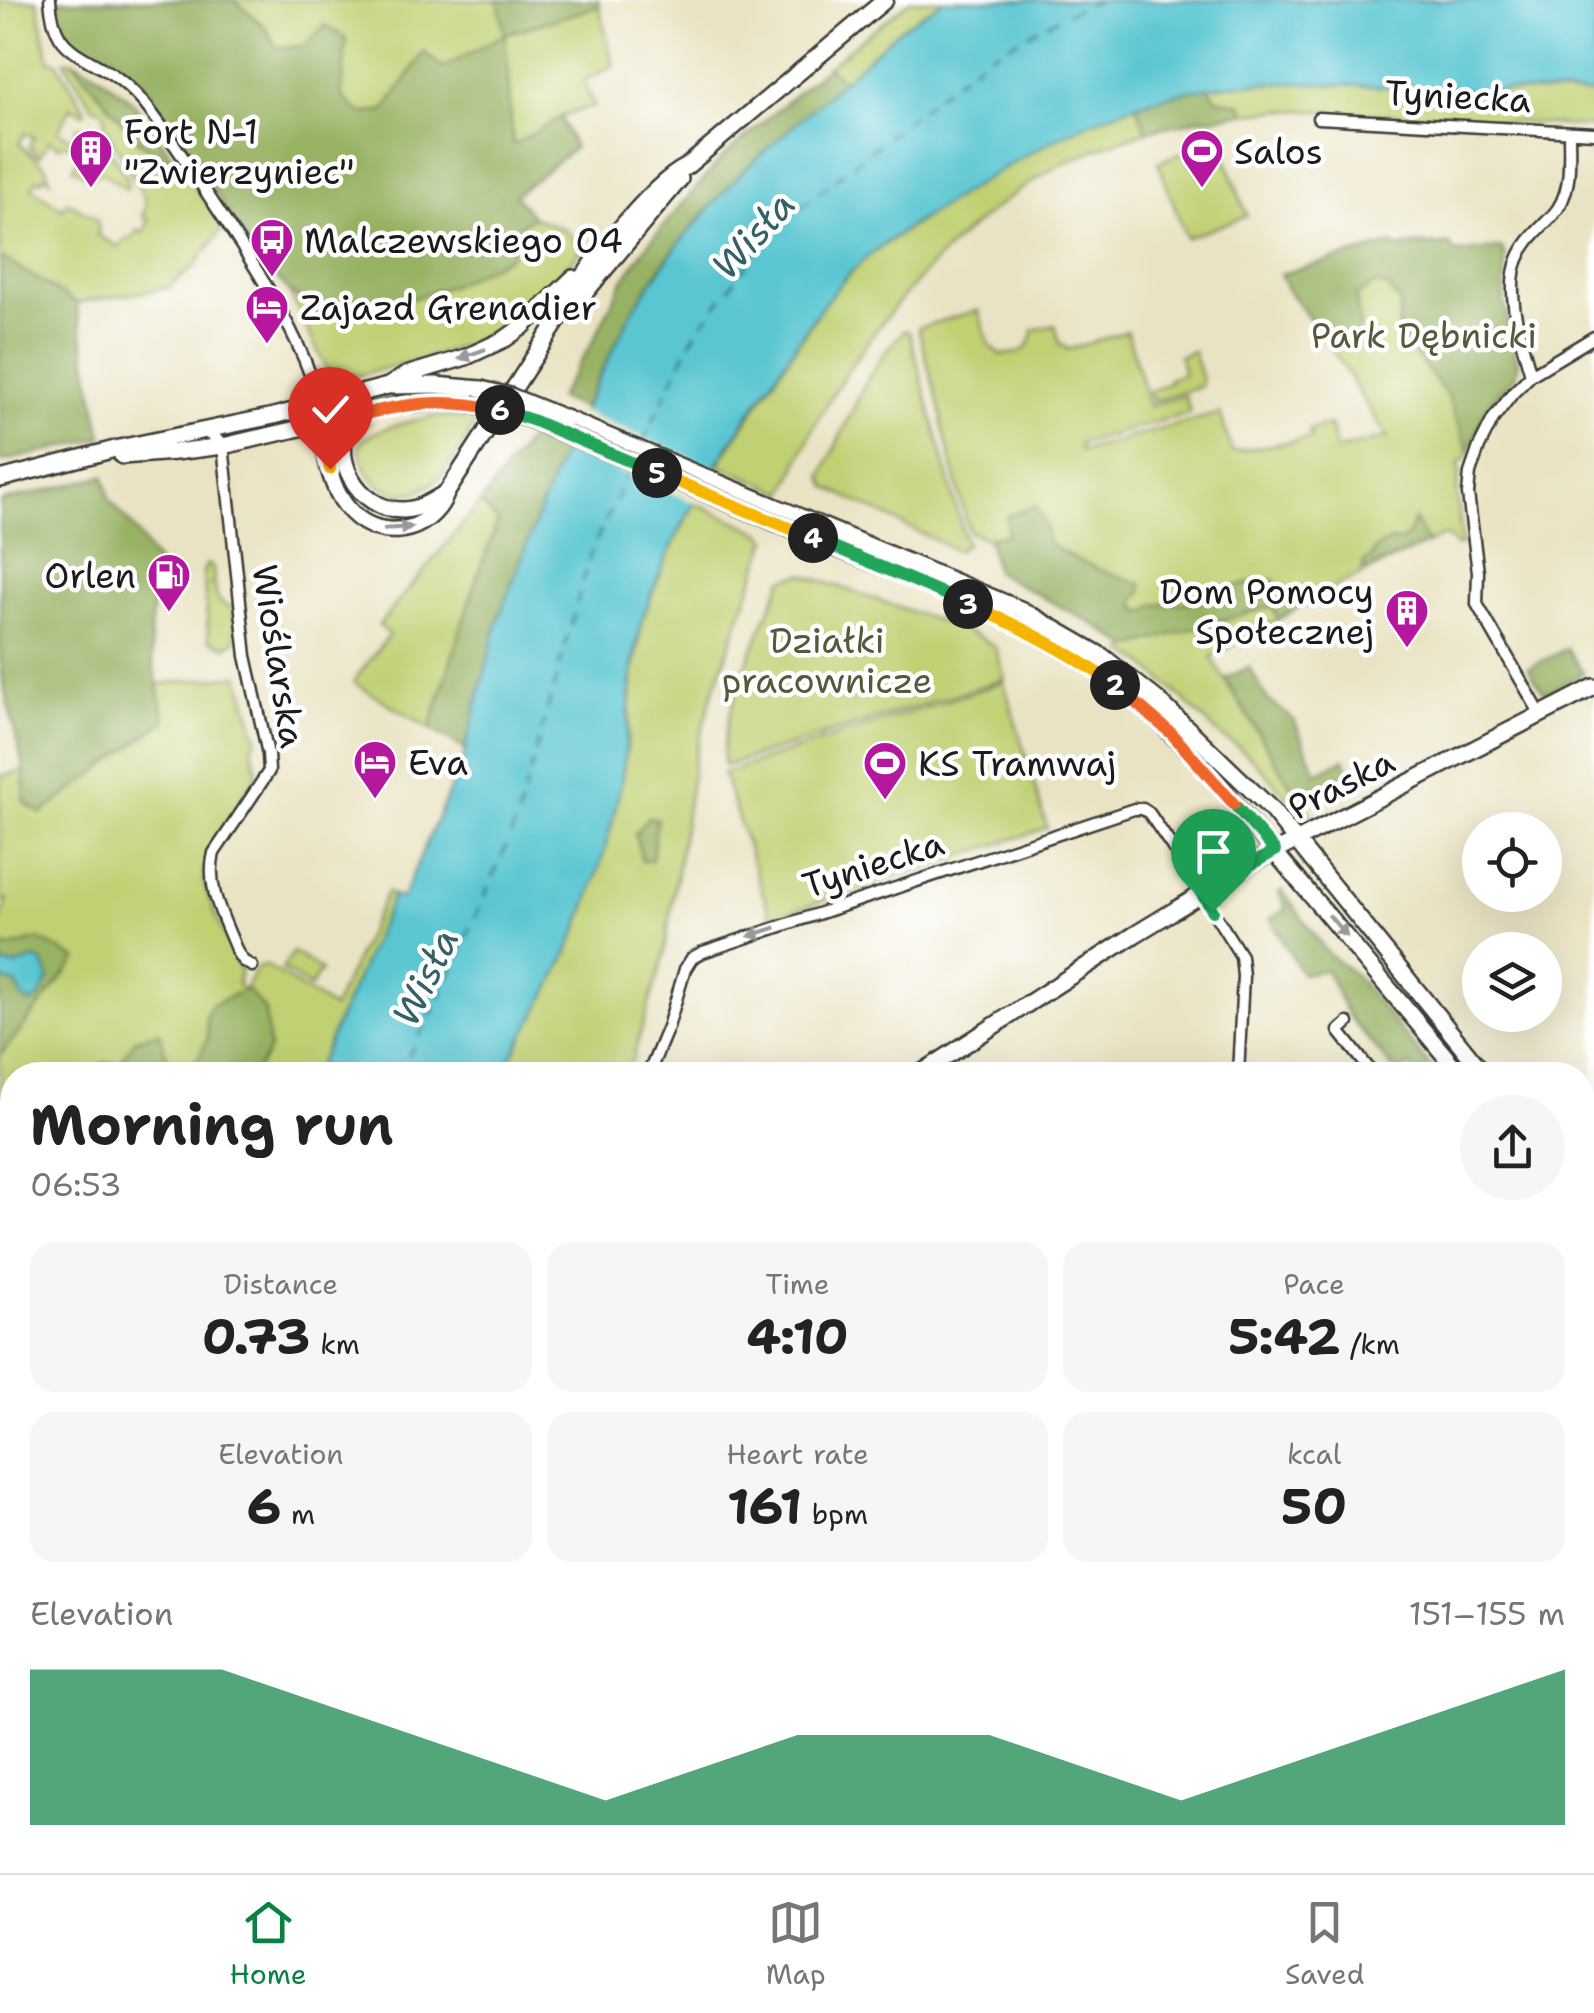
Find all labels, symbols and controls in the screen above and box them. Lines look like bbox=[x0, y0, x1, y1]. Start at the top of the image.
street label: Tyniecka bbox=[1384, 69, 1532, 123]
place label: Fort N-1 "Zwierzyniec" bbox=[124, 108, 355, 195]
building icon: Fort N-1 "Zwierzyniec" bbox=[68, 128, 114, 189]
sports icon: Salos bbox=[1179, 128, 1225, 189]
place label: Salos bbox=[1234, 128, 1323, 175]
water label: Wisła bbox=[700, 180, 806, 290]
bus stop icon: Malczewskiego 04 bbox=[249, 217, 295, 278]
place label: Malczewskiego 04 bbox=[304, 217, 623, 264]
hotel icon: Zajazd Grenadier bbox=[244, 284, 290, 345]
place label: Zajazd Grenadier bbox=[300, 284, 597, 331]
park label: Park Dębnicki bbox=[1311, 312, 1537, 359]
one-way arrow bbox=[456, 347, 486, 362]
pin bbox=[288, 367, 373, 470]
icon: check bbox=[303, 382, 358, 437]
pin: 6 bbox=[475, 385, 525, 435]
text: 6 bbox=[490, 391, 510, 429]
pin: 5 bbox=[632, 448, 682, 498]
text: 5 bbox=[648, 454, 666, 492]
pin: 4 bbox=[788, 513, 838, 563]
one-way arrow bbox=[383, 519, 415, 535]
text: 4 bbox=[803, 519, 823, 557]
place label: Orlen bbox=[44, 552, 136, 599]
fuel station icon: Orlen bbox=[146, 552, 192, 613]
street label: Wioślarska bbox=[241, 561, 317, 751]
place label: Dom Pomocy Społecznej bbox=[1160, 568, 1374, 655]
pin: 3 bbox=[943, 579, 993, 629]
text: 3 bbox=[958, 585, 978, 623]
building icon: Dom Pomocy Społecznej bbox=[1384, 588, 1430, 649]
park label: Działki pracownicze bbox=[722, 617, 932, 704]
pin: 2 bbox=[1090, 660, 1140, 710]
text: 2 bbox=[1105, 666, 1125, 704]
street label: Praska bbox=[1280, 737, 1402, 831]
hotel icon: Eva bbox=[352, 739, 398, 800]
place label: Eva bbox=[408, 739, 468, 786]
sports icon: KS Tramwaj bbox=[862, 740, 908, 801]
place label: KS Tramwaj bbox=[918, 740, 1116, 787]
pin bbox=[1171, 809, 1256, 912]
map controls bbox=[1462, 812, 1562, 1032]
button: locate bbox=[1462, 812, 1562, 912]
street label: Tyniecka bbox=[796, 819, 950, 909]
icon: arrive bbox=[1186, 824, 1241, 879]
one-way arrow bbox=[1326, 914, 1348, 939]
water label: Wisła bbox=[380, 920, 470, 1034]
one-way arrow bbox=[747, 926, 777, 941]
button: layers bbox=[1462, 932, 1562, 1032]
text: Morning run bbox=[30, 1088, 394, 1162]
button: share bbox=[1460, 1095, 1565, 1200]
text: 06:53 bbox=[30, 1163, 122, 1206]
text: Distance bbox=[223, 1265, 338, 1303]
text: Time bbox=[765, 1265, 830, 1303]
text: Pace bbox=[1283, 1265, 1345, 1303]
text: 0.73 bbox=[202, 1303, 311, 1370]
text: 4:10 bbox=[746, 1303, 849, 1370]
text: 5:42 bbox=[1228, 1303, 1340, 1370]
text: km bbox=[311, 1325, 360, 1363]
text: /km bbox=[1340, 1325, 1400, 1363]
text: Elevation bbox=[218, 1435, 343, 1473]
text: Heart rate bbox=[726, 1435, 869, 1473]
text: kcal bbox=[1287, 1435, 1341, 1473]
text: 6 bbox=[246, 1473, 281, 1540]
text: 161 bbox=[727, 1473, 802, 1540]
text: 50 bbox=[1281, 1473, 1347, 1540]
text: m bbox=[281, 1495, 315, 1533]
text: bpm bbox=[802, 1495, 868, 1533]
text: Elevation bbox=[30, 1592, 173, 1635]
text: 151–155 m bbox=[1409, 1592, 1565, 1635]
tab: Home bbox=[230, 1895, 307, 1993]
tab: Map bbox=[766, 1895, 826, 1993]
tab: Saved bbox=[1285, 1895, 1364, 1993]

